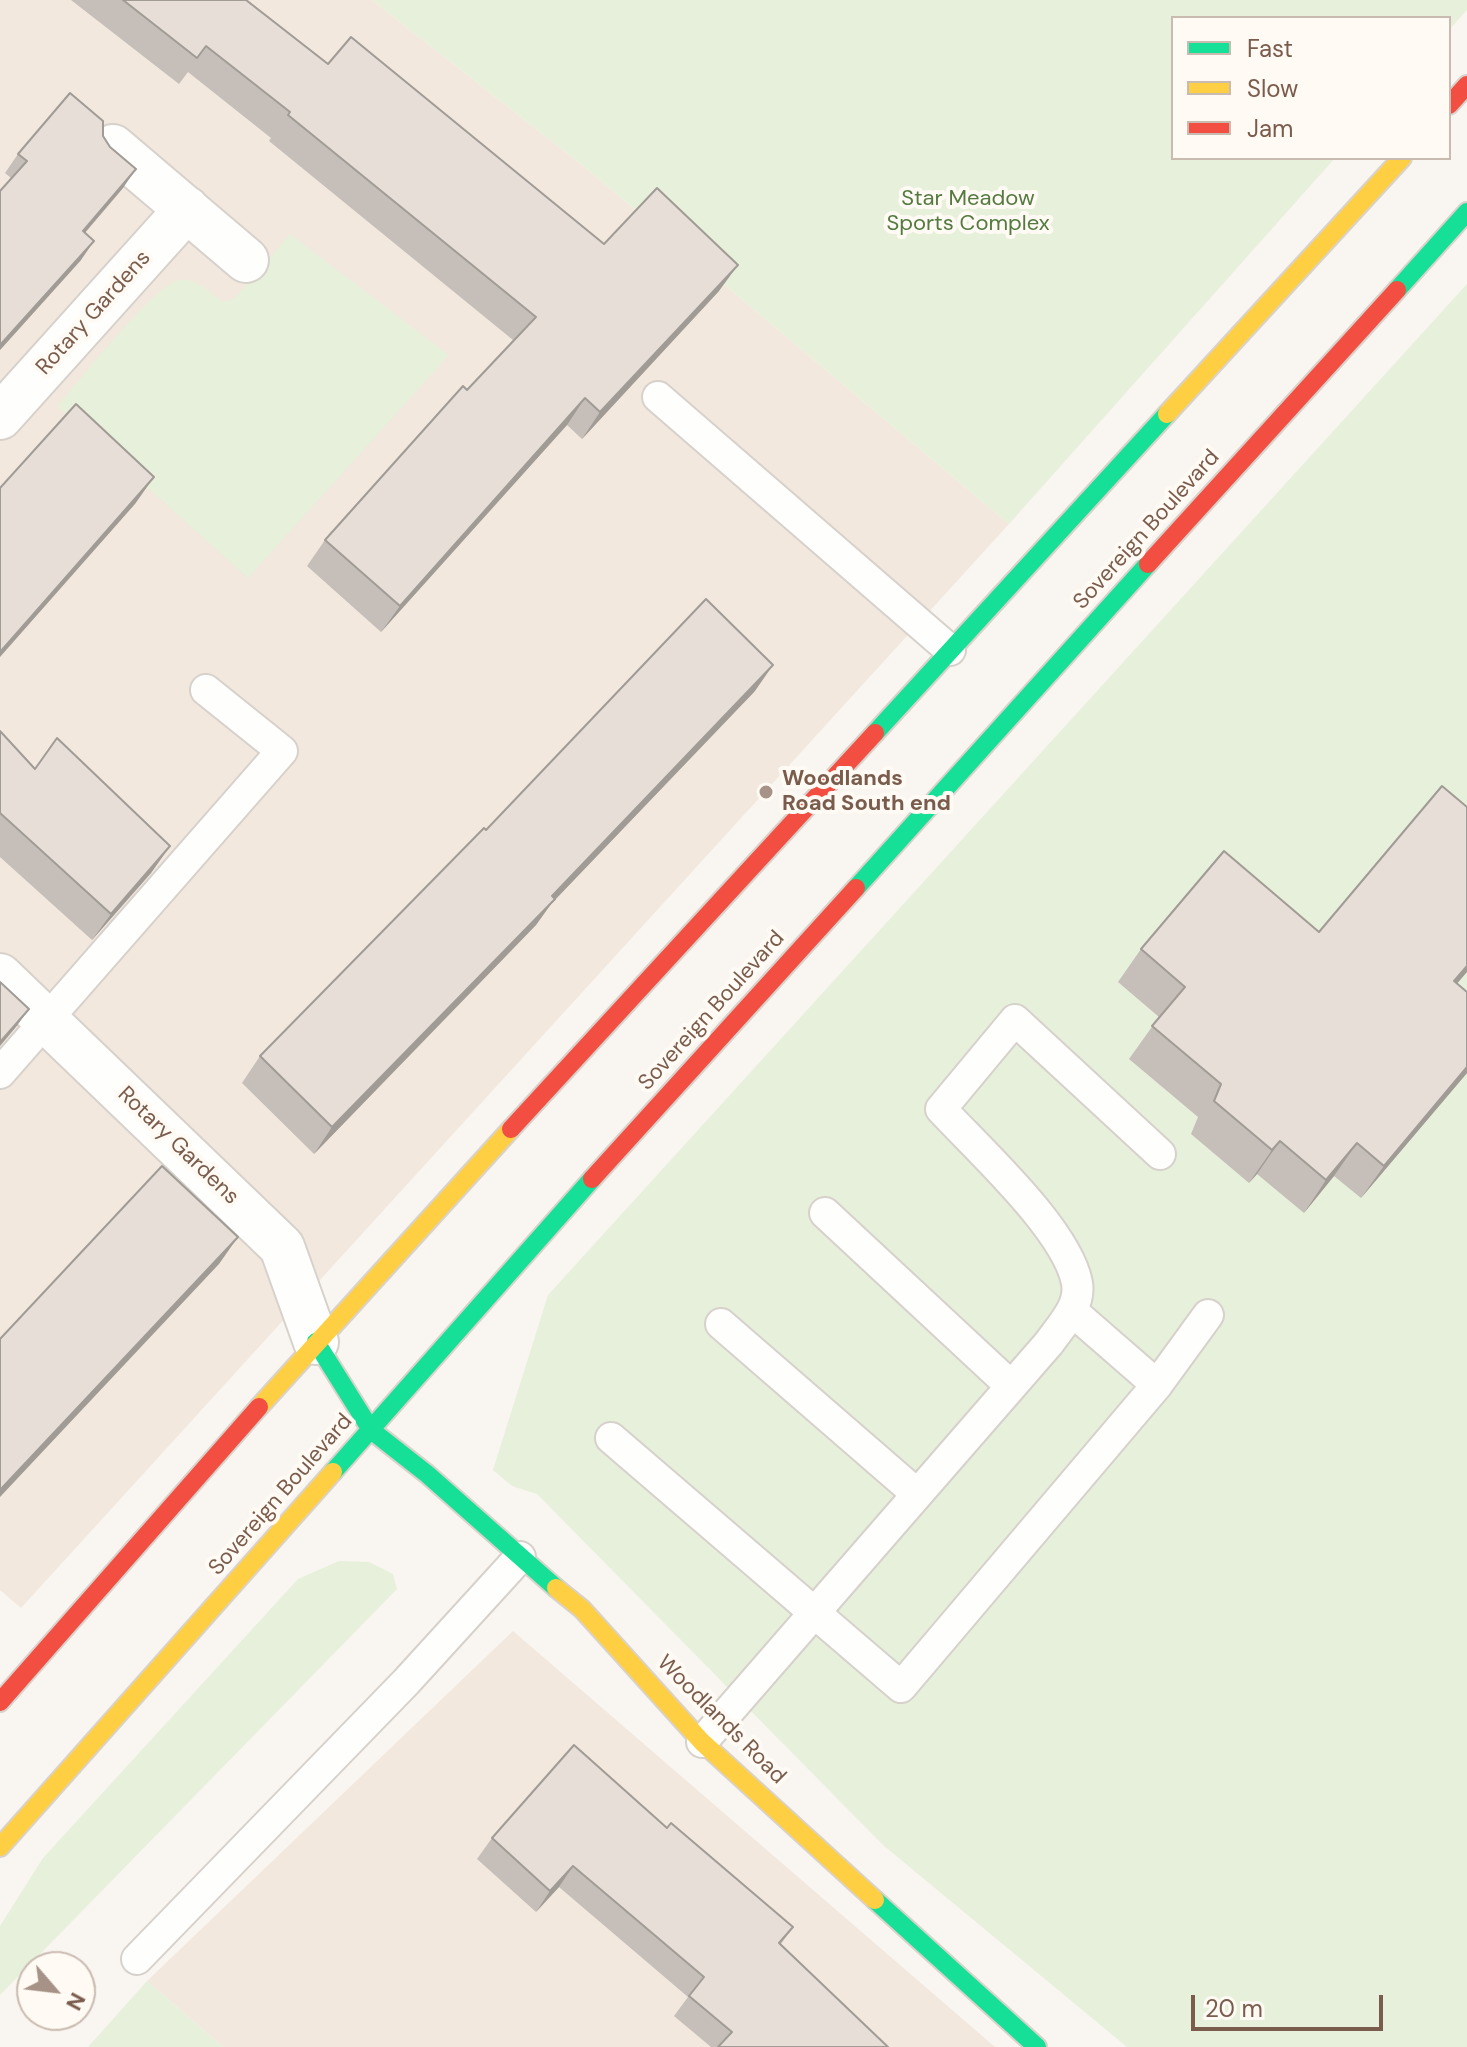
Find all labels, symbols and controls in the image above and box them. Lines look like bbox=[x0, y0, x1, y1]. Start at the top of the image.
legend bbox=[1171, 16, 1451, 160]
text: Fast bbox=[1247, 33, 1293, 64]
text: Slow bbox=[1247, 73, 1298, 104]
text: Jam bbox=[1247, 113, 1293, 144]
park label: Star Meadow Sports Complex bbox=[886, 186, 1050, 238]
street label: Rotary Gardens bbox=[31, 245, 157, 381]
street label: Sovereign Boulevard bbox=[1068, 445, 1226, 615]
place label: Woodlands Road South end bbox=[782, 766, 951, 818]
marker: Woodlands Road South end bbox=[757, 783, 775, 801]
street label: Sovereign Boulevard bbox=[633, 926, 791, 1096]
street label: Rotary Gardens bbox=[112, 1082, 244, 1210]
street label: Sovereign Boulevard bbox=[204, 1409, 358, 1581]
street label: Woodlands Road bbox=[651, 1650, 791, 1790]
north arrow bbox=[16, 1951, 96, 2031]
scale bar bbox=[1195, 1979, 1387, 2029]
text: N bbox=[59, 1988, 92, 2015]
text: 20 m bbox=[1205, 1993, 1263, 2024]

